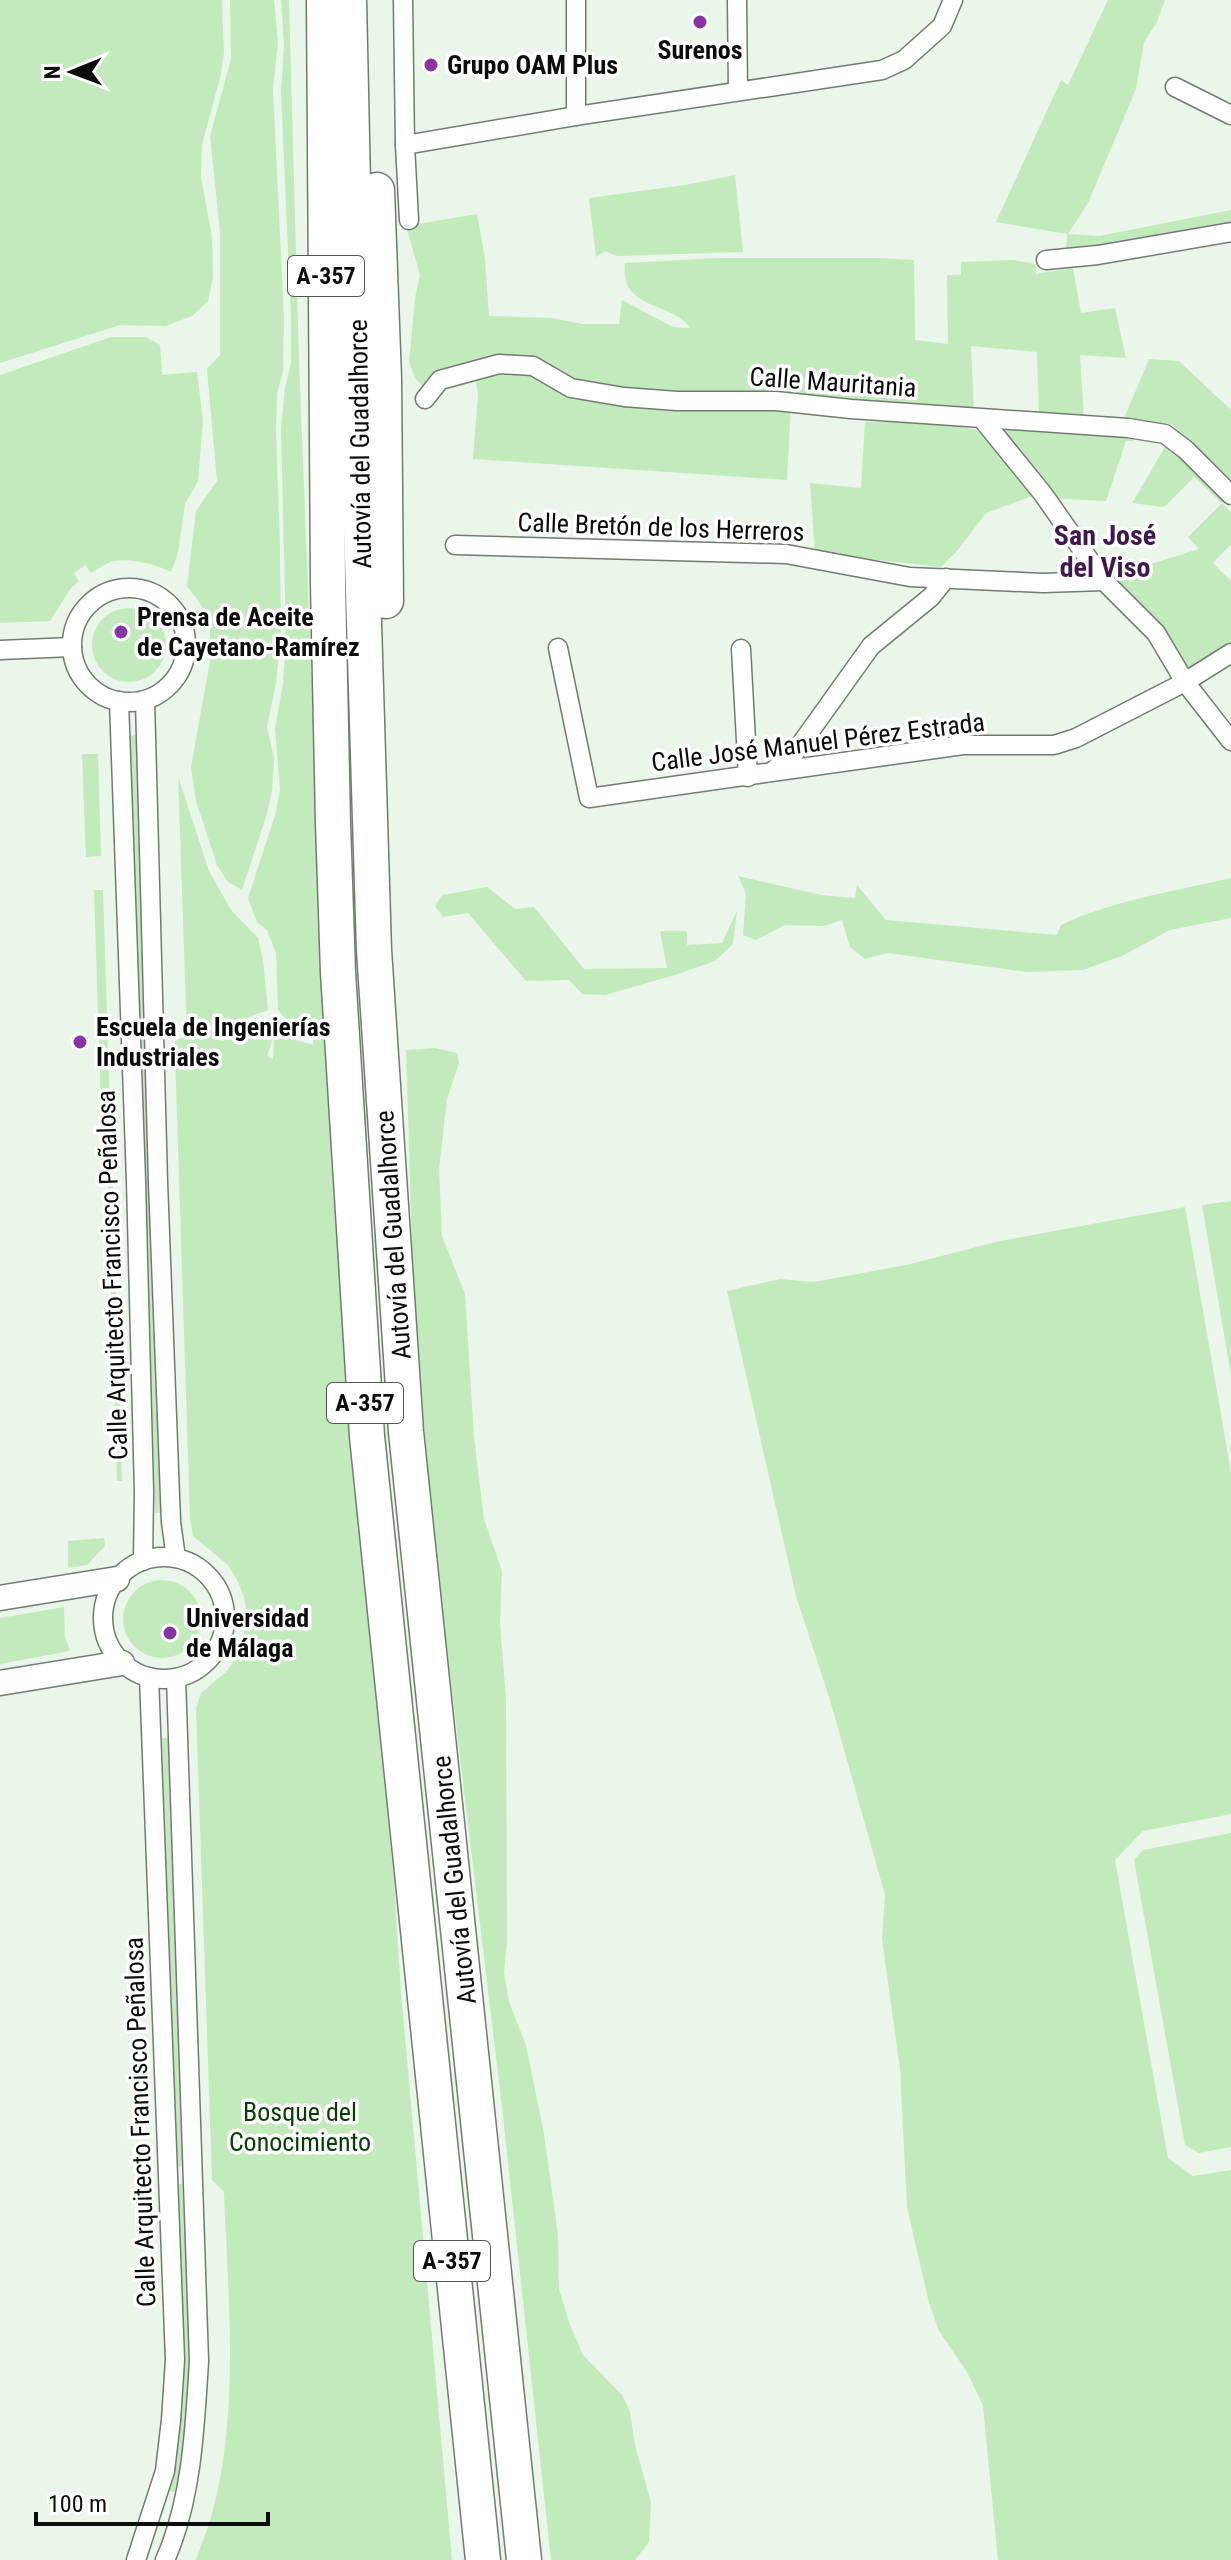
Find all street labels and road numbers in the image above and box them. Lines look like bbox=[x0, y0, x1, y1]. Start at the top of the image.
road number: A-357 bbox=[288, 256, 364, 296]
street label: Autovía del Guadalhorce bbox=[343, 319, 377, 569]
street label: Calle Mauritania bbox=[749, 361, 917, 403]
street label: Calle Bretón de los Herreros bbox=[517, 507, 805, 547]
street label: Calle José Manuel Pérez Estrada bbox=[650, 707, 986, 777]
street label: Calle Arquitecto Francisco Peñalosa bbox=[91, 1090, 133, 1460]
street label: Autovía del Guadalhorce bbox=[369, 1109, 417, 1361]
road number: A-357 bbox=[327, 1383, 403, 1423]
street label: Autovía del Guadalhorce bbox=[426, 1754, 482, 2006]
street label: Calle Arquitecto Francisco Peñalosa bbox=[119, 1937, 161, 2307]
road number: A-357 bbox=[414, 2241, 490, 2281]

